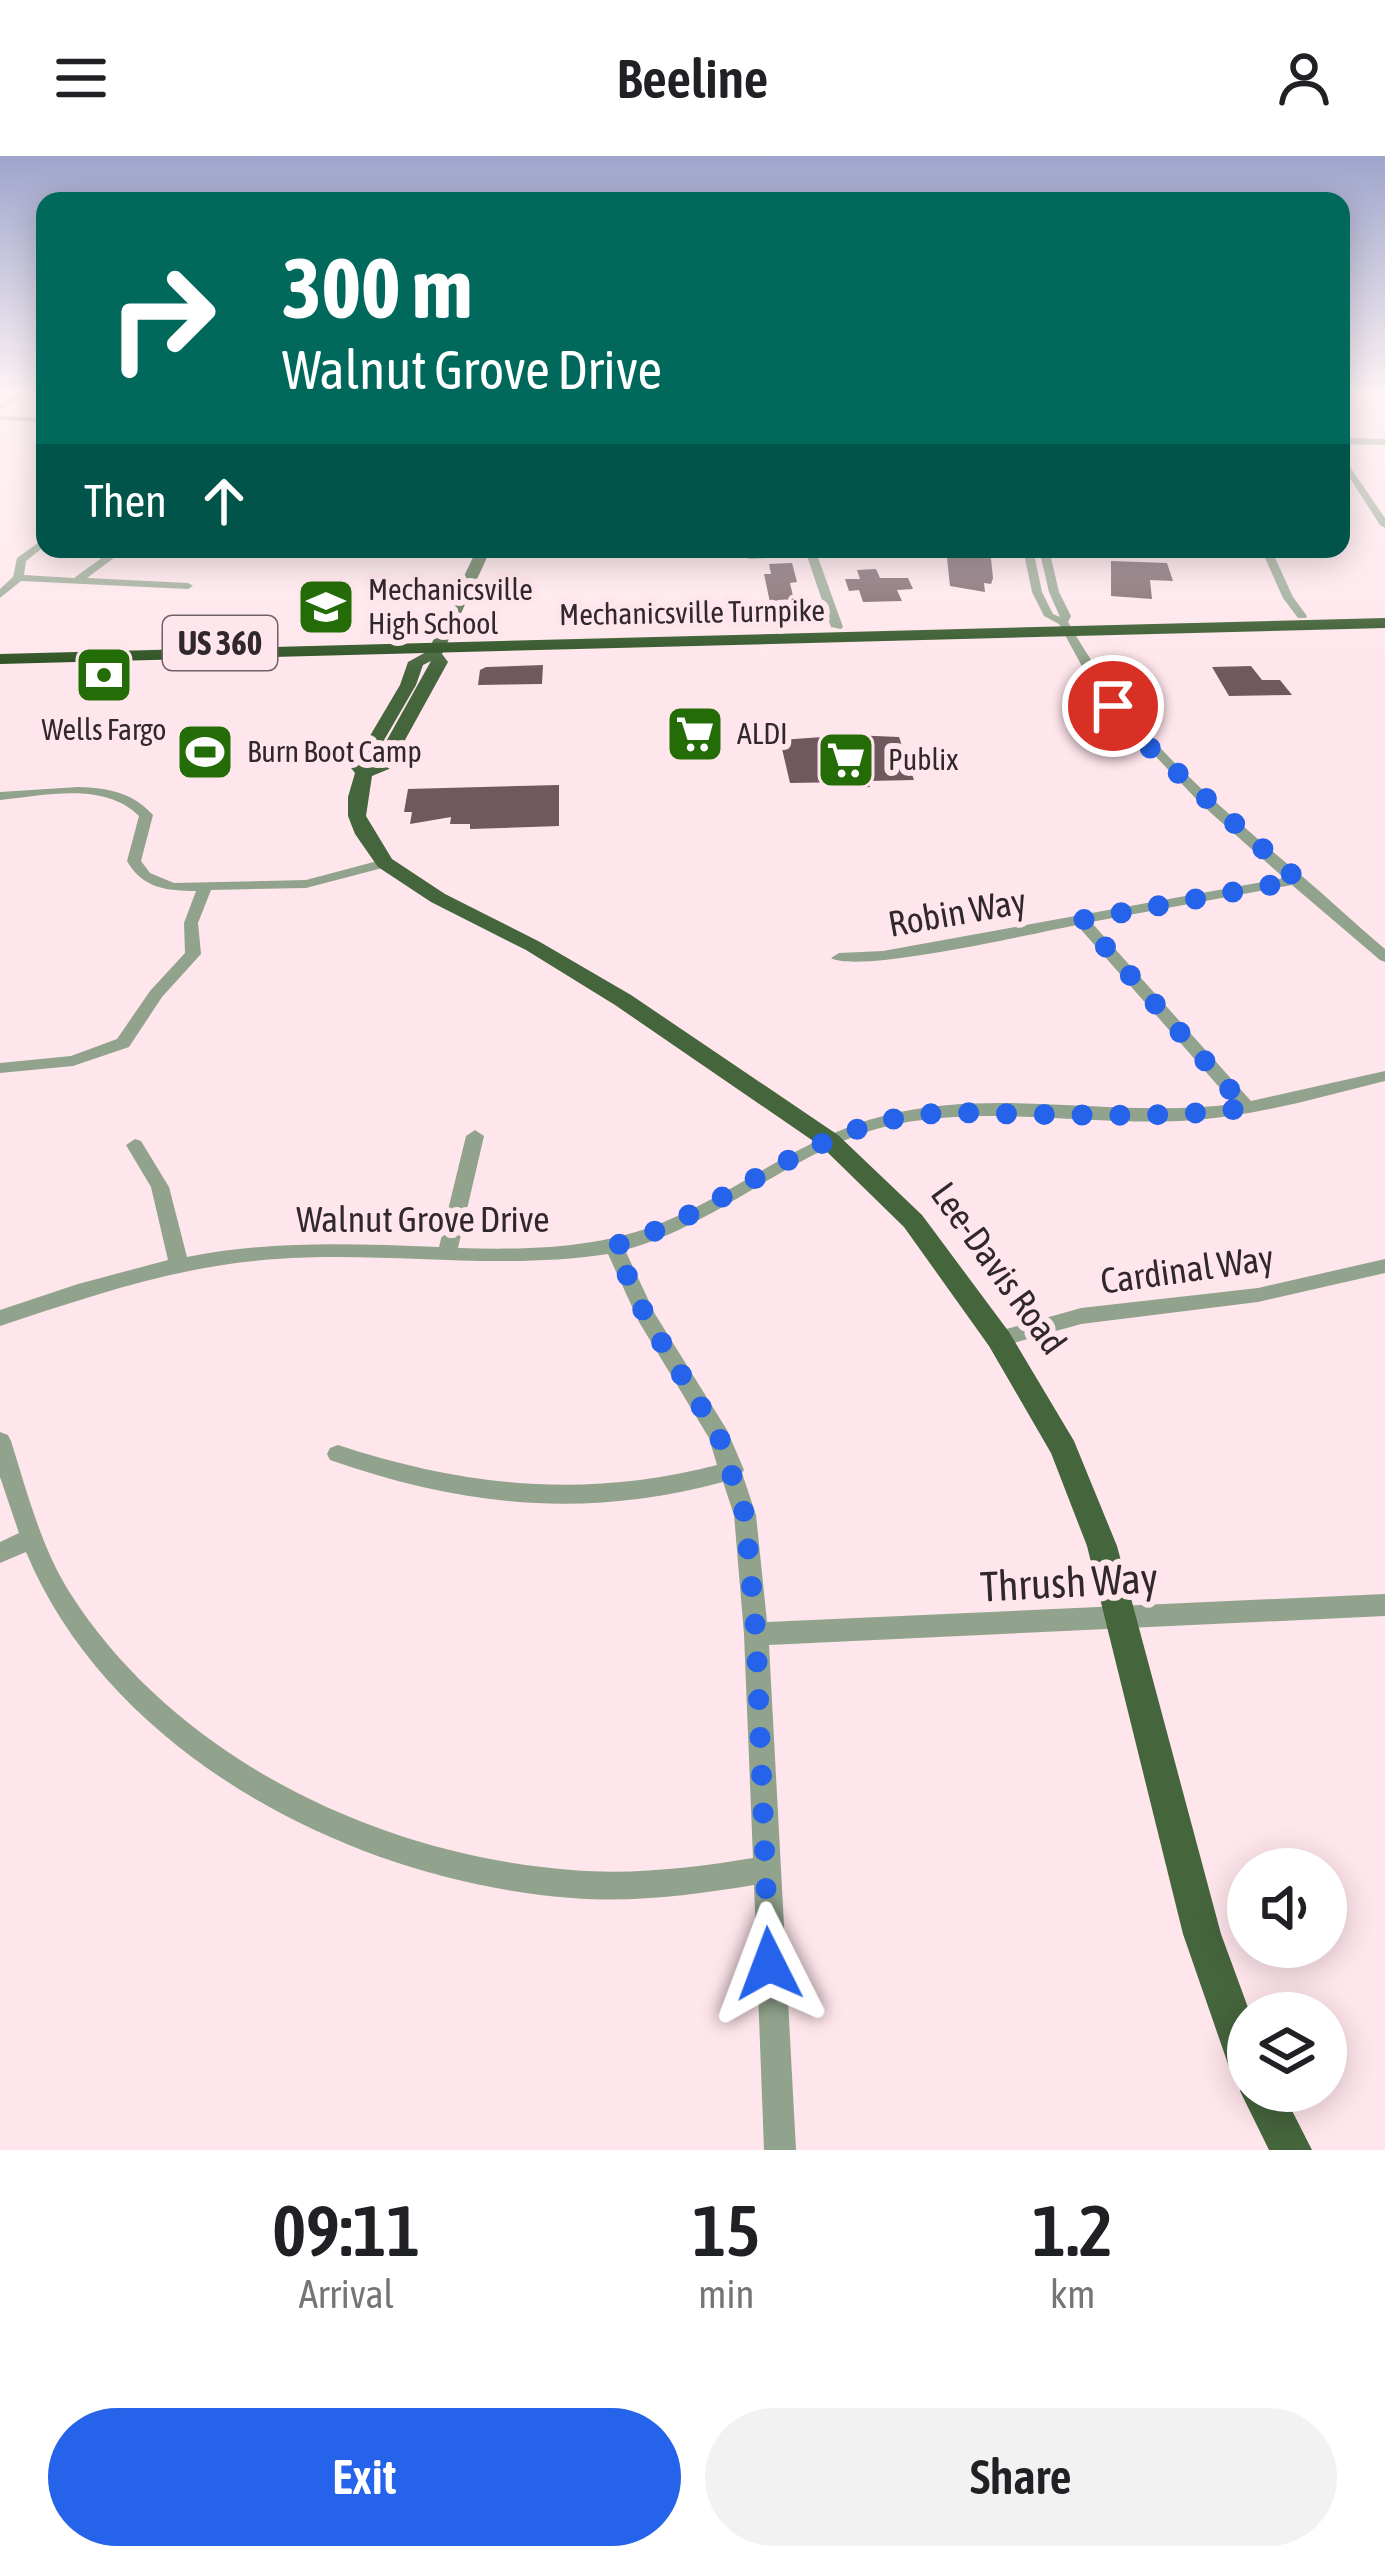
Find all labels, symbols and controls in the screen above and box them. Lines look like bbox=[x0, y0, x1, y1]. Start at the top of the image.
icon: menu bbox=[48, 45, 114, 111]
icon: person bbox=[1271, 45, 1337, 111]
text: Beeline bbox=[617, 48, 768, 109]
icon: right bbox=[84, 240, 240, 396]
text: 300 m bbox=[282, 240, 472, 336]
text: Walnut Grove Drive bbox=[282, 339, 662, 400]
icon: ahead bbox=[191, 468, 257, 534]
text: Then bbox=[84, 475, 167, 527]
place label: Mechanicsville High School bbox=[368, 572, 533, 640]
school or university icon: Mechanicsville High School bbox=[295, 576, 357, 638]
street label: Mechanicsville Turnpike bbox=[559, 593, 825, 631]
road number: US 360 bbox=[163, 616, 277, 670]
bank icon: Wells Fargo bbox=[73, 644, 135, 706]
pin bbox=[1062, 655, 1164, 757]
icon: arrive bbox=[1080, 673, 1146, 739]
supermarket icon: ALDI bbox=[664, 703, 726, 765]
place label: Wells Fargo bbox=[42, 712, 166, 746]
place label: ALDI bbox=[737, 716, 788, 750]
sports icon: Burn Boot Camp bbox=[174, 721, 236, 783]
supermarket icon: Publix bbox=[815, 729, 877, 791]
place label: Burn Boot Camp bbox=[247, 734, 422, 768]
place label: Publix bbox=[888, 742, 958, 776]
street label: Robin Way bbox=[885, 879, 1029, 945]
street label: Lee-Davis Road bbox=[923, 1174, 1075, 1362]
street label: Walnut Grove Drive bbox=[296, 1198, 550, 1240]
street label: Cardinal Way bbox=[1098, 1236, 1276, 1302]
street label: Thrush Way bbox=[979, 1553, 1159, 1611]
map controls bbox=[1227, 1848, 1347, 2112]
button: sound bbox=[1227, 1848, 1347, 1968]
position arrow bbox=[706, 1901, 832, 2027]
button: layers bbox=[1227, 1992, 1347, 2112]
text: 09:11 bbox=[272, 2189, 420, 2271]
text: 15 bbox=[693, 2189, 760, 2271]
text: 1.2 bbox=[1032, 2189, 1113, 2271]
text: Arrival bbox=[299, 2272, 394, 2316]
text: min bbox=[698, 2272, 754, 2316]
text: km bbox=[1050, 2272, 1095, 2316]
button: Exit bbox=[48, 2408, 681, 2546]
button: Share bbox=[705, 2408, 1337, 2546]

